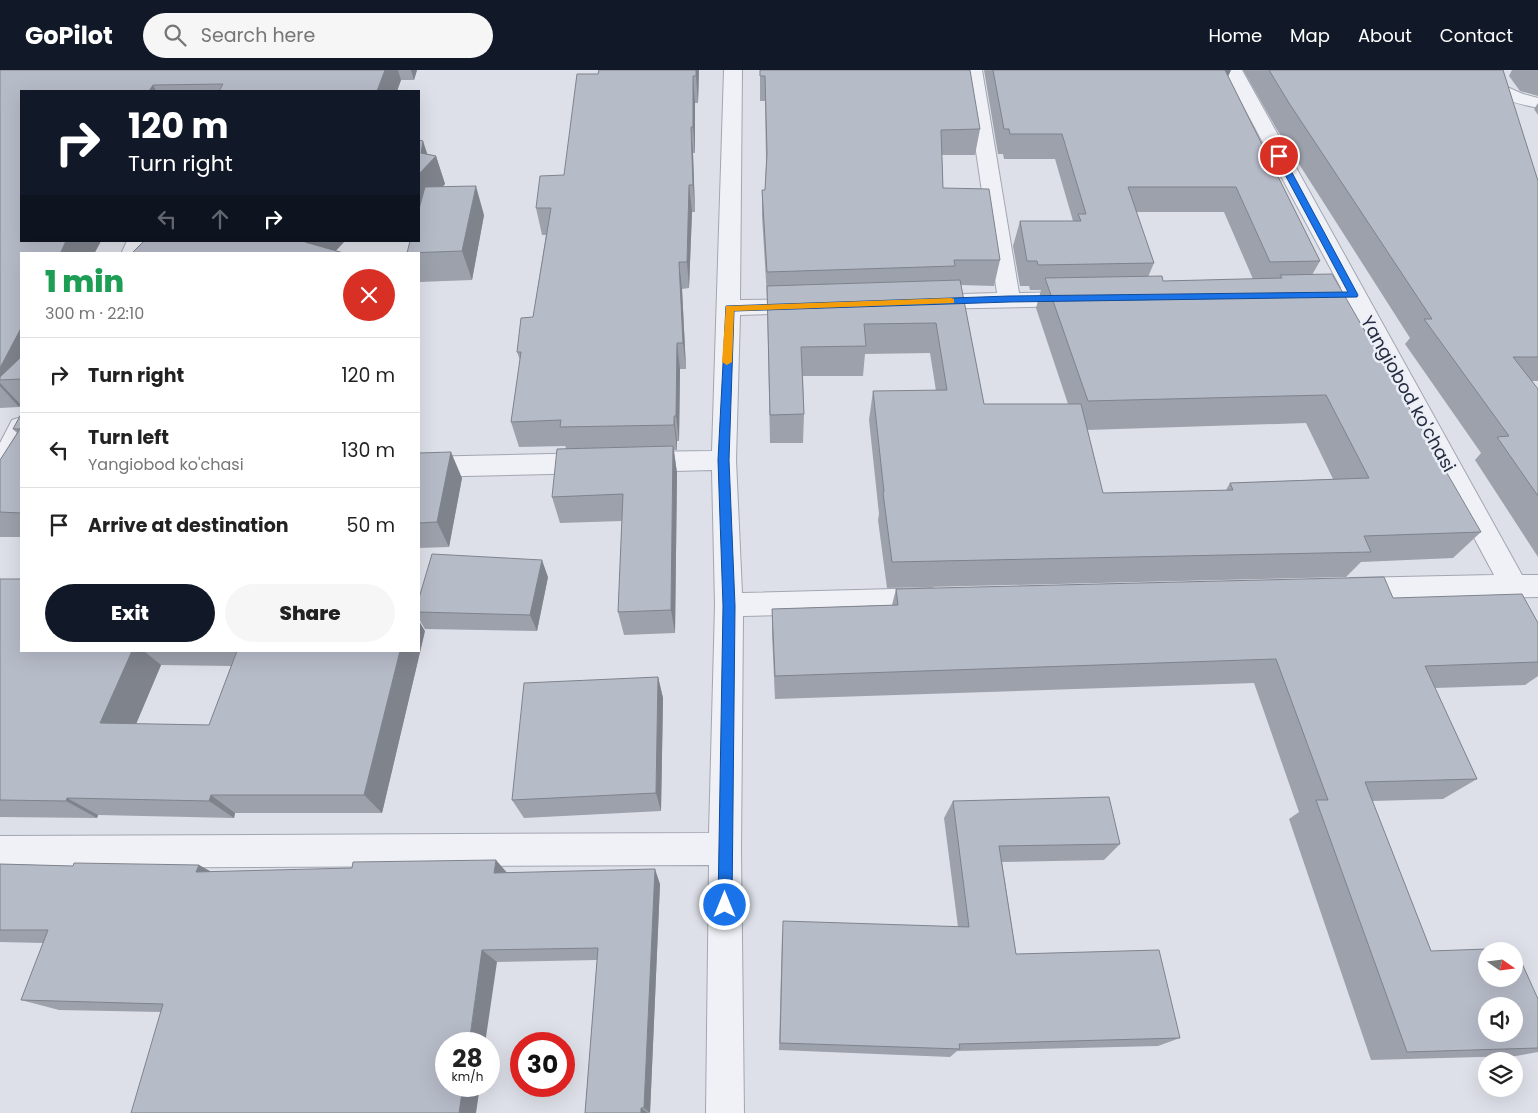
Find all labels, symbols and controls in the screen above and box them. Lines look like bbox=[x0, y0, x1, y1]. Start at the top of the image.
search box bbox=[143, 13, 493, 58]
text: GoPilot bbox=[25, 19, 113, 52]
icon: search bbox=[161, 21, 189, 49]
text: Search here bbox=[201, 22, 315, 49]
text: Home bbox=[1208, 23, 1262, 48]
text: Map bbox=[1290, 23, 1330, 48]
text: About bbox=[1358, 23, 1412, 48]
text: Contact bbox=[1440, 23, 1513, 48]
text: 120 m bbox=[128, 101, 228, 150]
icon: right bbox=[45, 110, 110, 175]
pin bbox=[1258, 135, 1300, 177]
icon: arrive bbox=[1265, 142, 1293, 170]
text: Turn right bbox=[128, 148, 233, 179]
icon: left bbox=[153, 205, 181, 233]
icon: ahead bbox=[206, 205, 234, 233]
icon: right bbox=[259, 205, 287, 233]
text: 1 min bbox=[45, 260, 124, 303]
button: close bbox=[343, 269, 395, 321]
text: 300 m · 22:10 bbox=[45, 302, 144, 325]
street label: Yangiobod ko'chasi bbox=[1355, 311, 1462, 476]
icon: right bbox=[45, 361, 73, 389]
text: Turn right bbox=[88, 362, 184, 389]
text: 120 m bbox=[341, 362, 395, 389]
text: Turn left bbox=[88, 424, 169, 451]
icon: left bbox=[45, 436, 73, 464]
text: 130 m bbox=[341, 437, 395, 464]
text: Yangiobod ko'chasi bbox=[88, 453, 244, 476]
icon: arrive bbox=[45, 511, 73, 539]
text: Arrive at destination bbox=[88, 512, 289, 539]
text: 50 m bbox=[346, 512, 395, 539]
button: Exit bbox=[45, 584, 215, 642]
button: Share bbox=[225, 584, 395, 642]
position arrow bbox=[698, 878, 750, 930]
north arrow bbox=[1478, 942, 1522, 988]
map controls bbox=[1478, 942, 1523, 1097]
button: sound bbox=[1478, 997, 1523, 1042]
speed limit sign: 30 bbox=[510, 1032, 575, 1097]
text: 28 bbox=[452, 1041, 483, 1076]
button: layers bbox=[1478, 1052, 1523, 1097]
text: km/h bbox=[452, 1068, 483, 1085]

